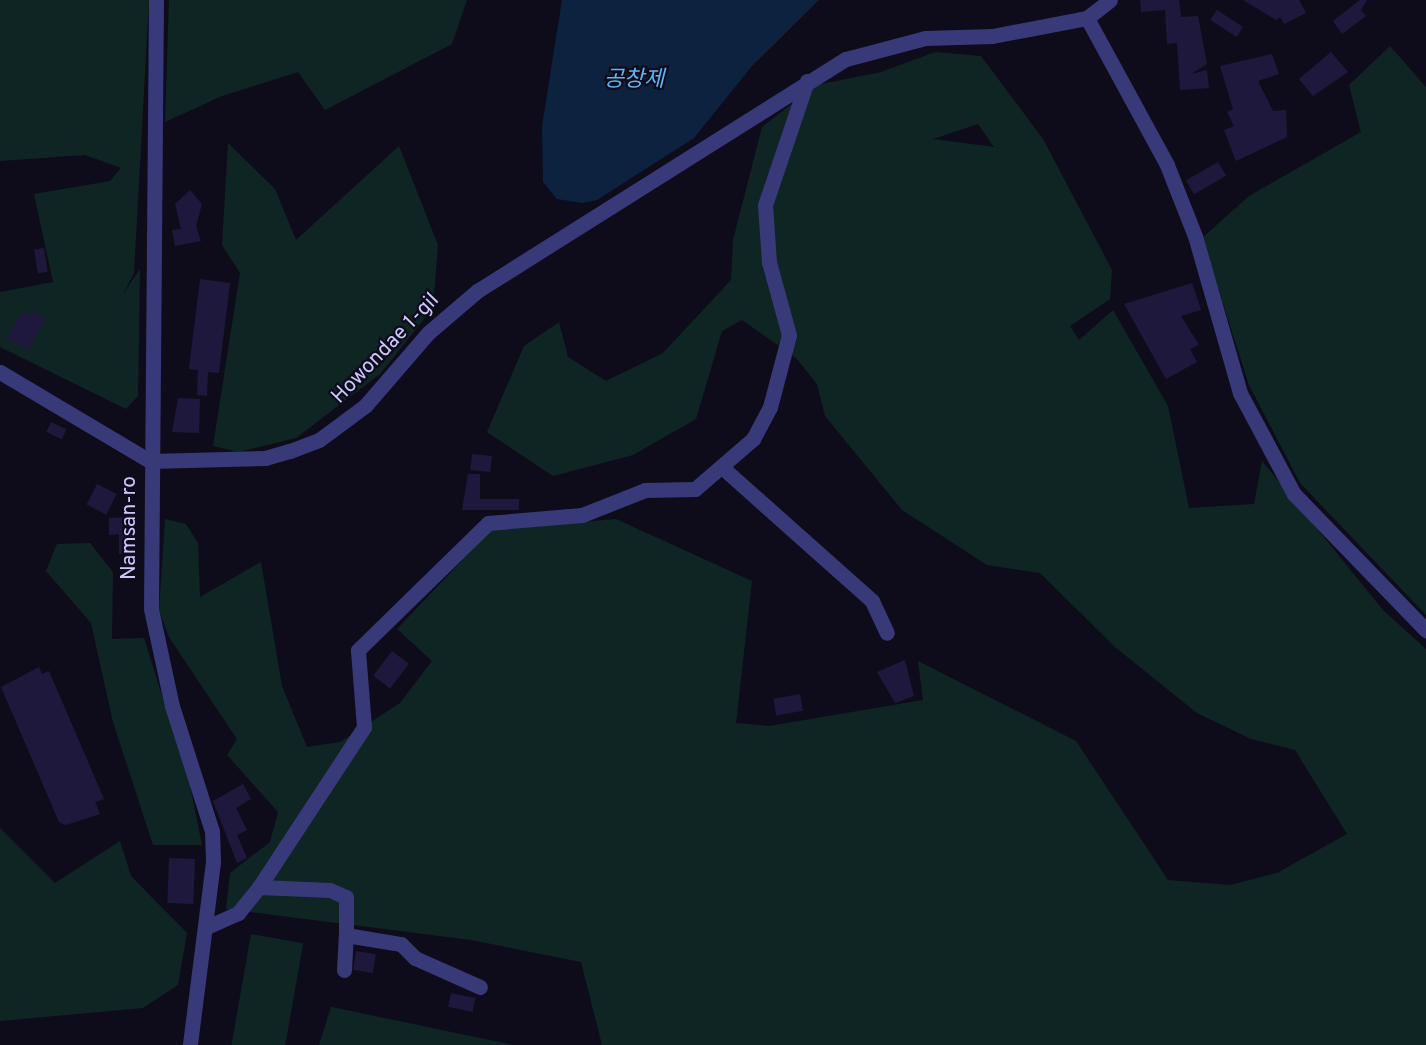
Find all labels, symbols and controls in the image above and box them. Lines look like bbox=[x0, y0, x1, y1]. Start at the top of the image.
water label: 공창제 bbox=[604, 68, 664, 94]
street label: Howondae 1-gil bbox=[327, 288, 445, 410]
street label: Namsan-ro bbox=[117, 476, 143, 580]

